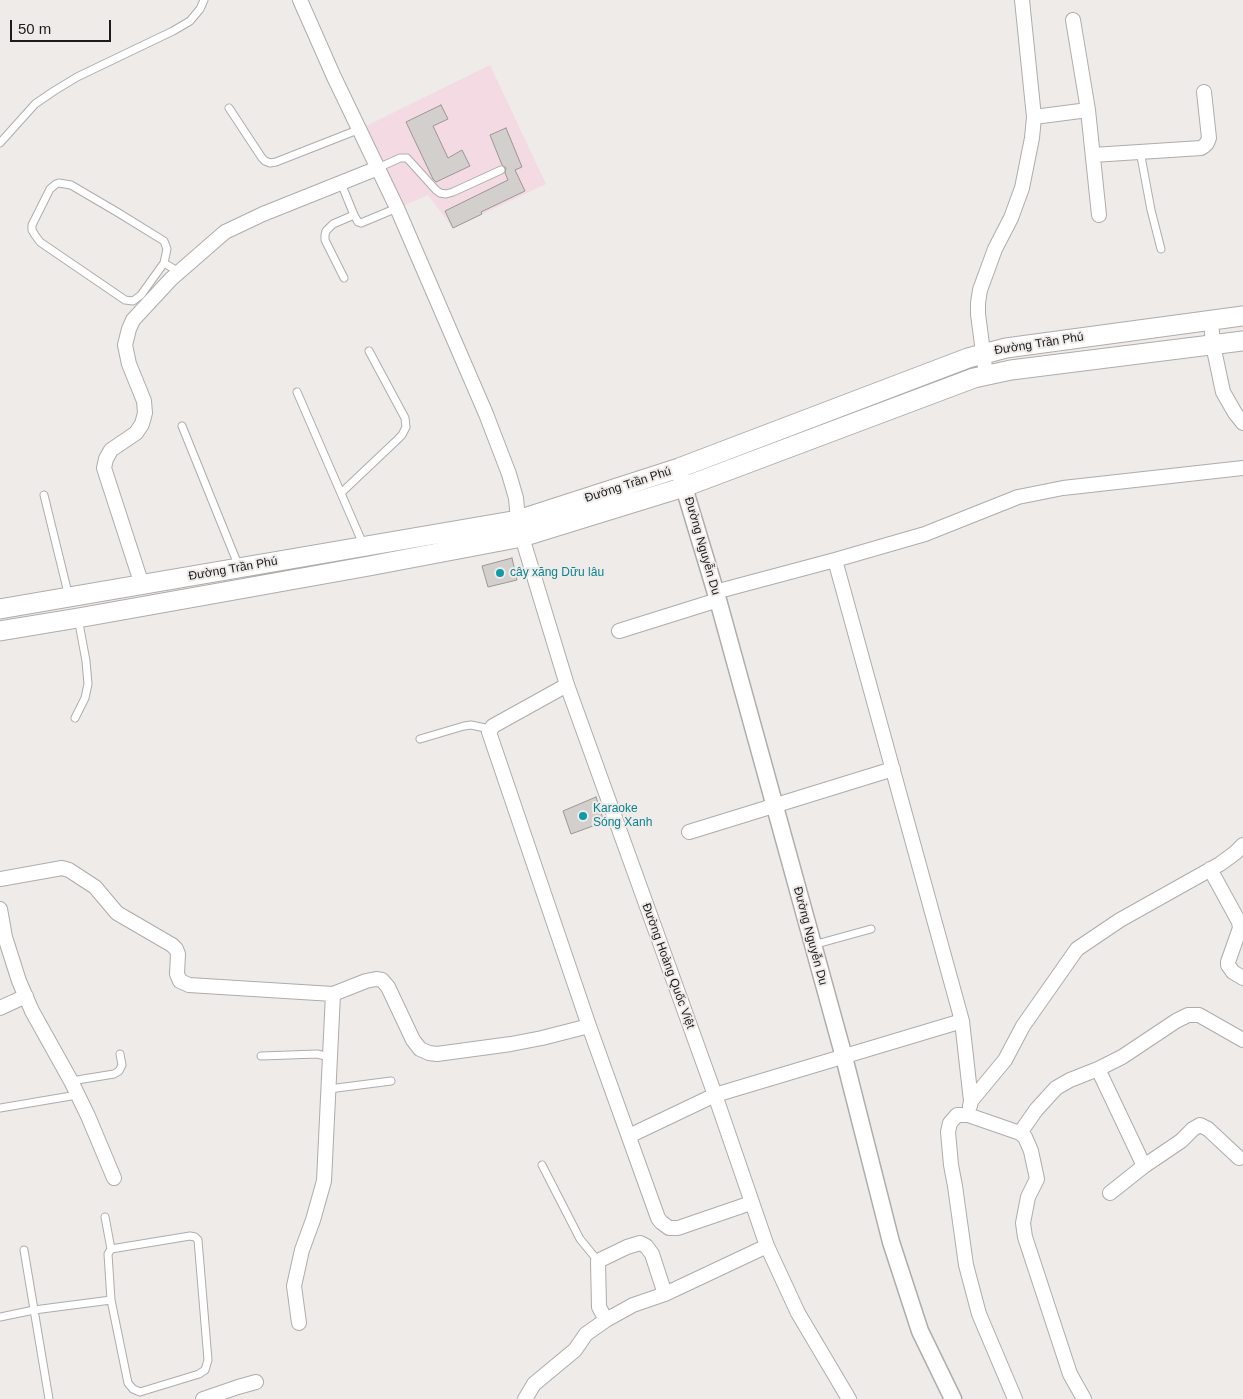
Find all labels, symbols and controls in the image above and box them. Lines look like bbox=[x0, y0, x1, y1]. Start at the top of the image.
scale bar bbox=[12, 10, 114, 42]
text: 50 m bbox=[18, 20, 51, 37]
street label: Đường Trần Phú bbox=[993, 330, 1085, 358]
street label: Đường Trần Phú bbox=[583, 464, 673, 506]
street label: Đường Nguyễn Du bbox=[681, 495, 723, 597]
street label: Đường Trần Phú bbox=[187, 554, 279, 584]
place label: cây xăng Dữu lâu bbox=[510, 566, 604, 580]
marker: cây xăng Dữu lâu bbox=[494, 567, 506, 579]
place label: Karaoke Sóng Xanh bbox=[593, 802, 652, 830]
marker: Karaoke Sóng Xanh bbox=[577, 810, 589, 822]
street label: Đường Nguyễn Du bbox=[790, 885, 830, 987]
street label: Đường Hoàng Quốc Việt bbox=[639, 901, 697, 1031]

